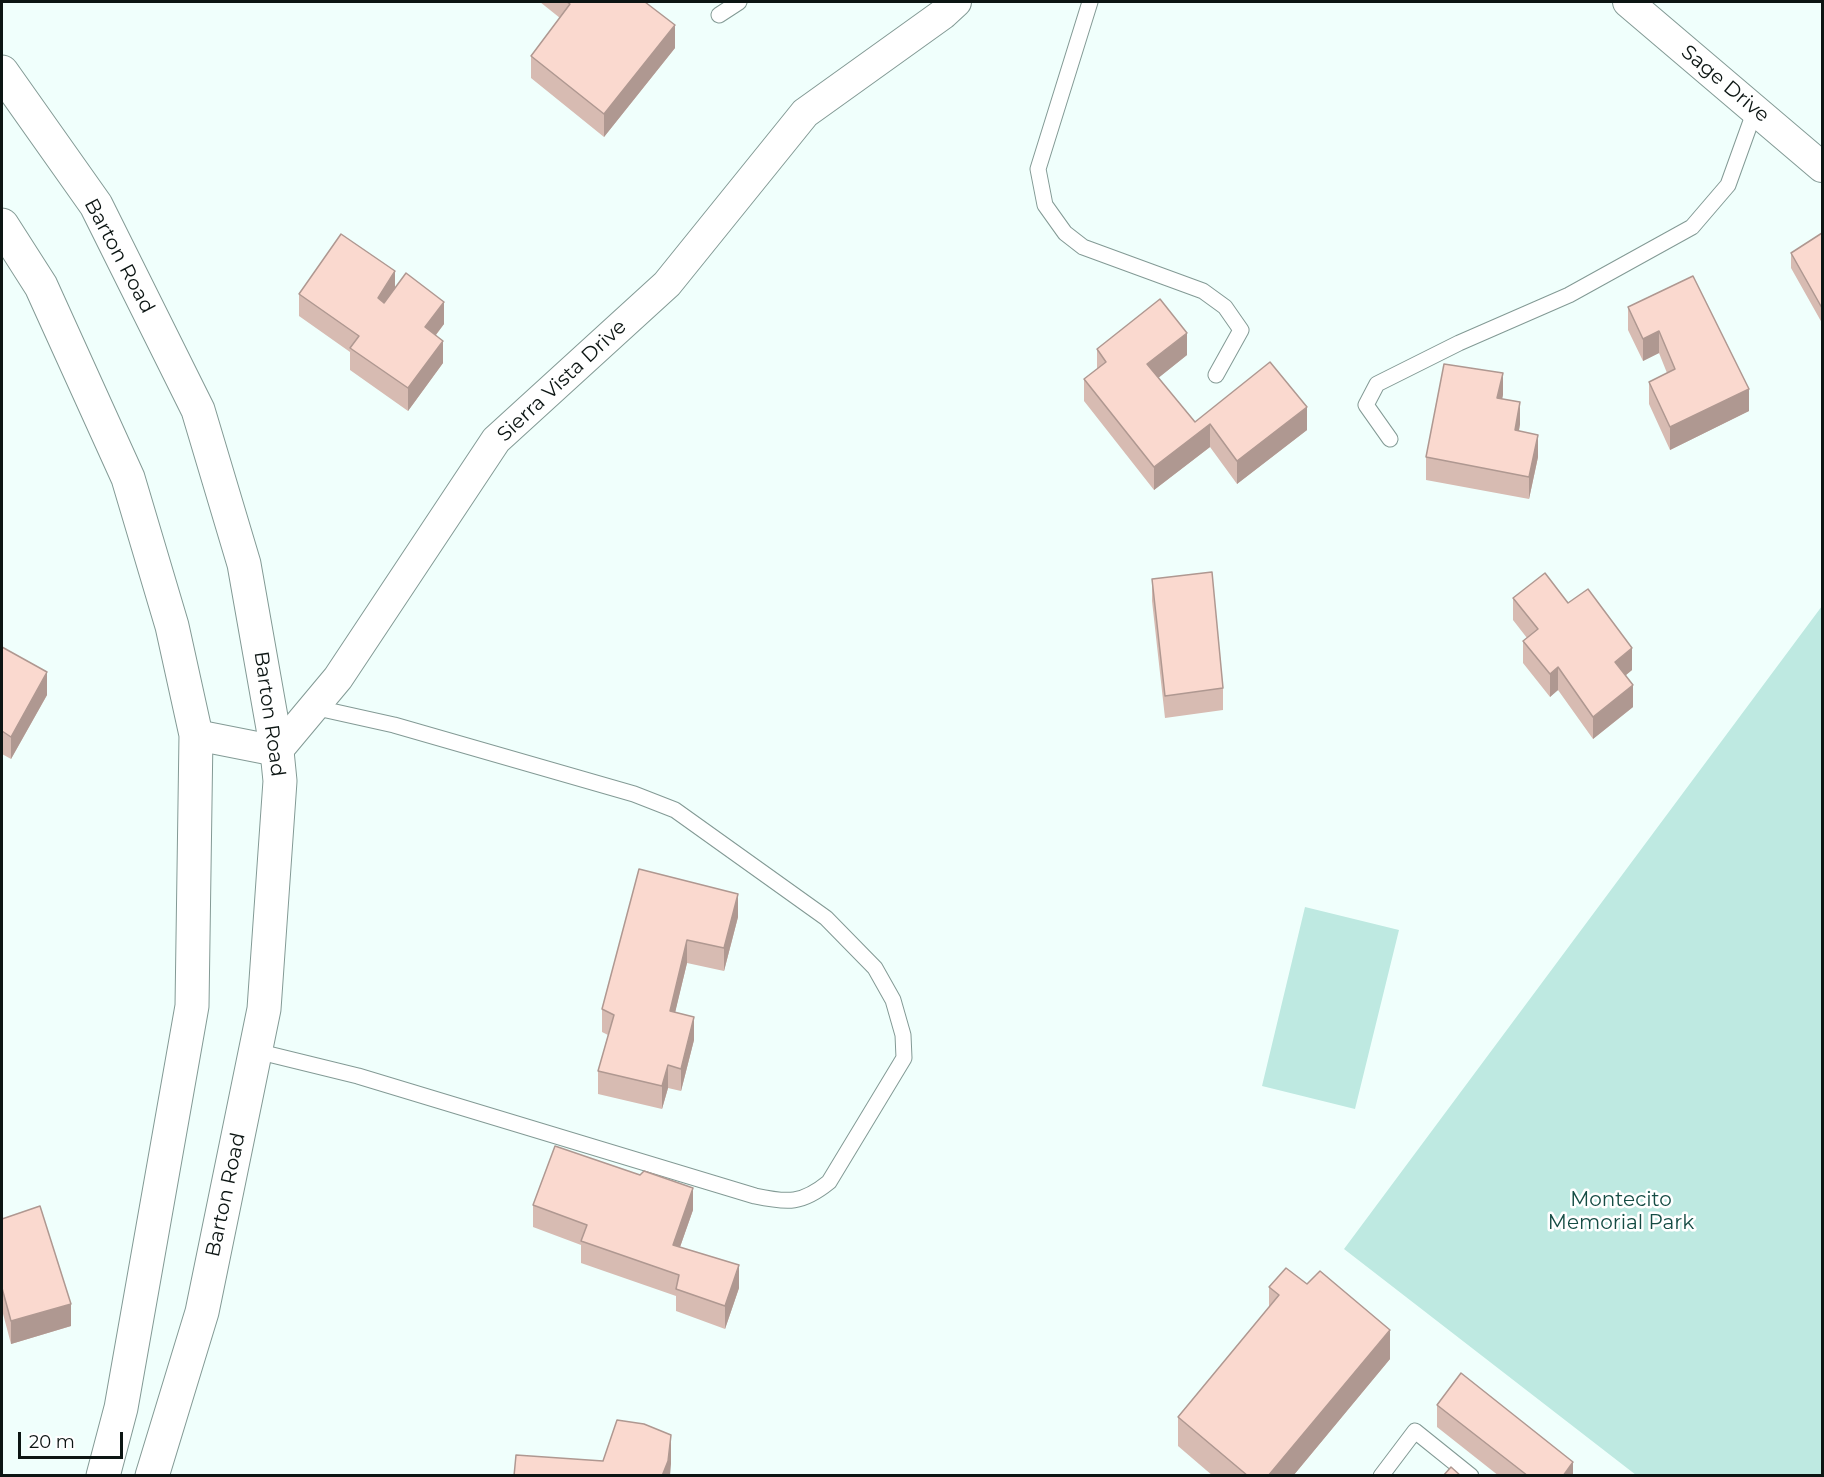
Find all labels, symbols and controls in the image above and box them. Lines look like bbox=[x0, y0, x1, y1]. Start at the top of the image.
street label: Sage Drive bbox=[1676, 40, 1774, 128]
street label: Barton Road bbox=[79, 195, 159, 317]
street label: Sierra Vista Drive bbox=[492, 315, 632, 447]
street label: Barton Road bbox=[248, 650, 290, 778]
street label: Barton Road bbox=[201, 1131, 251, 1259]
park label: Montecito Memorial Park bbox=[1548, 1188, 1694, 1235]
scale bar bbox=[21, 1420, 126, 1458]
text: 20 m bbox=[29, 1431, 75, 1453]

